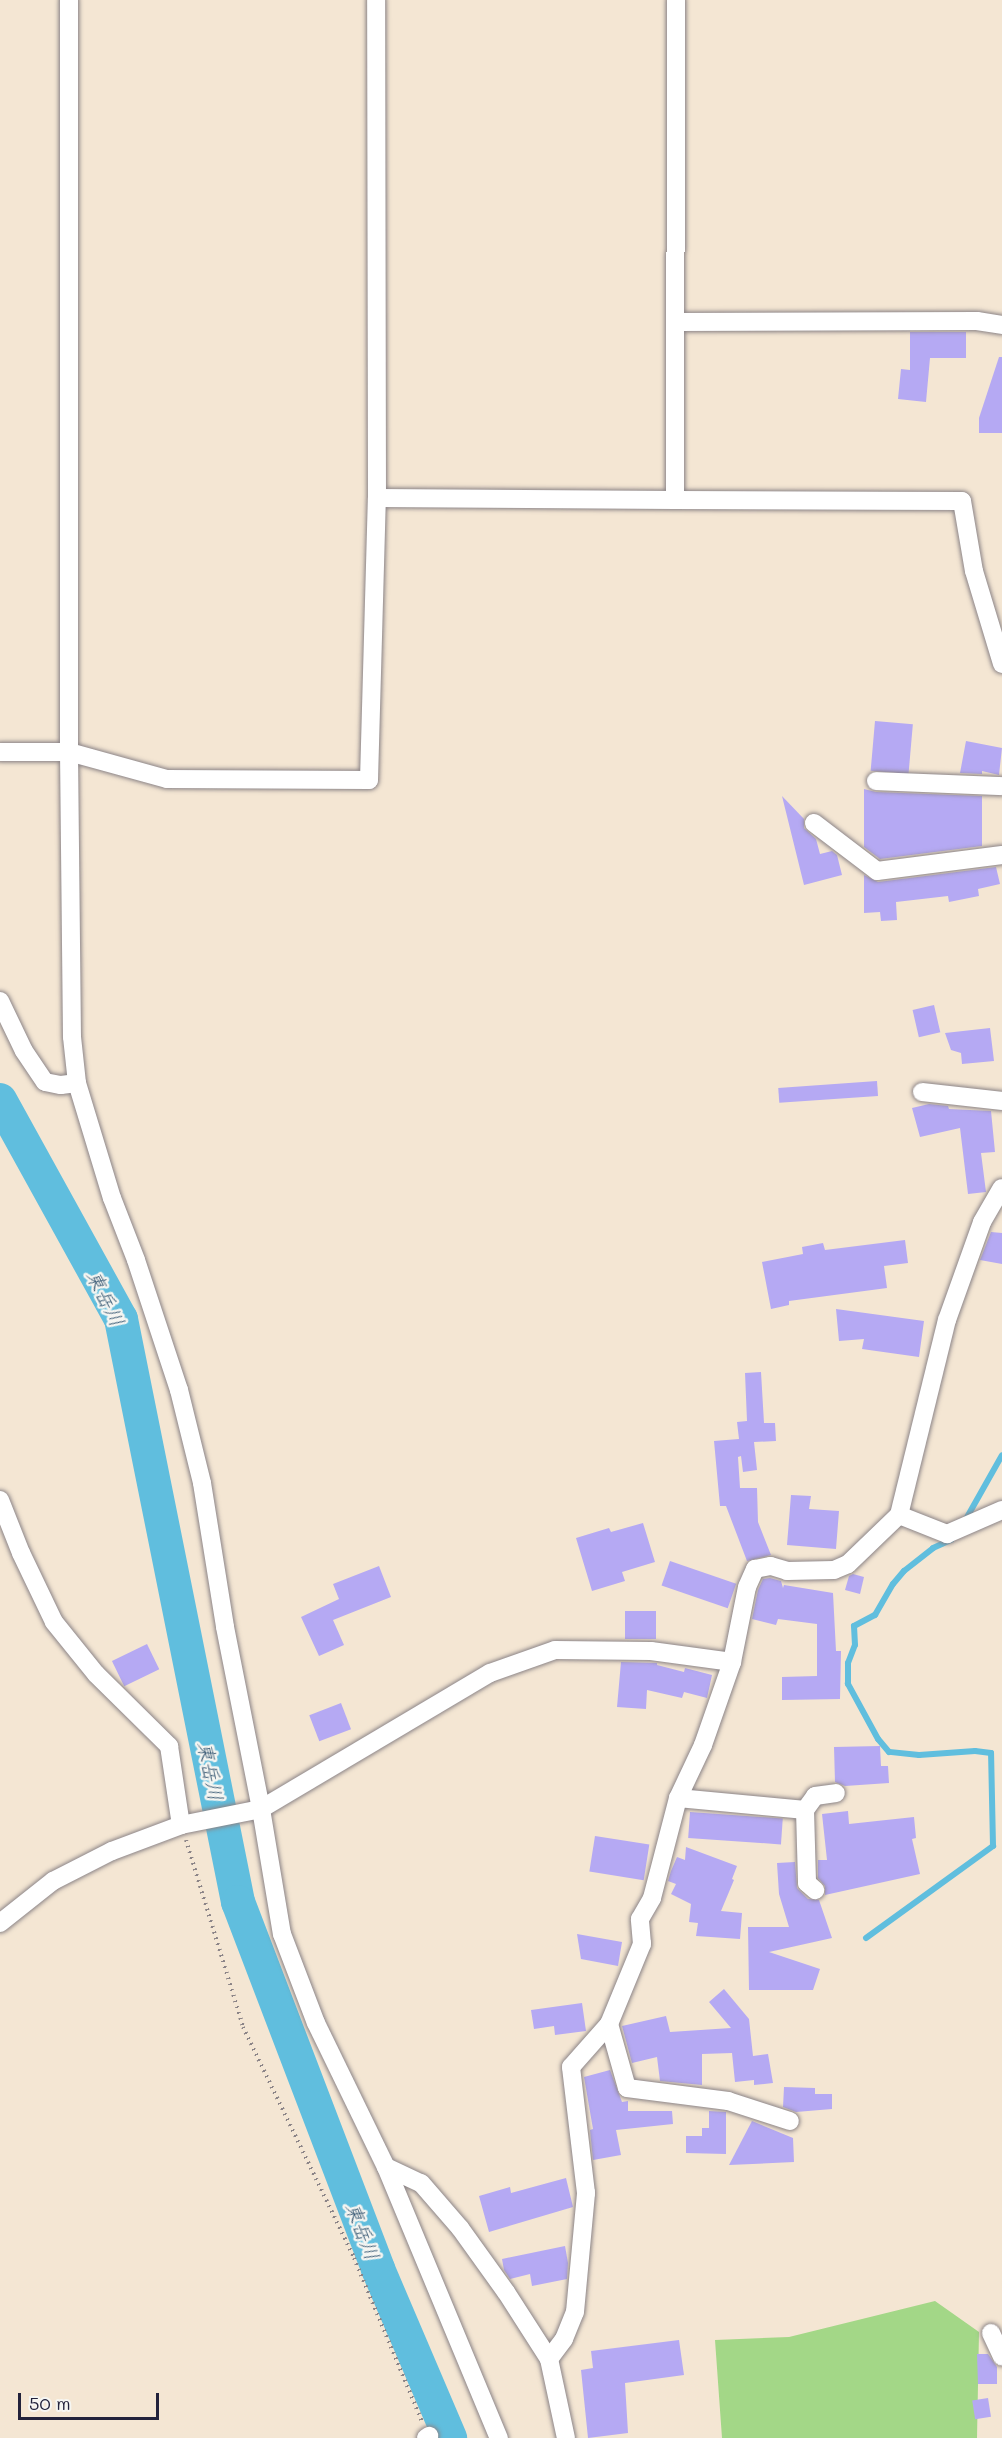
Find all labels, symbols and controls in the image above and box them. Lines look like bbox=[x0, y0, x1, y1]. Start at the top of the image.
water label: 東岳川 bbox=[82, 1266, 130, 1330]
water label: 東岳川 bbox=[193, 1739, 229, 1803]
water label: 東岳川 bbox=[341, 2199, 385, 2263]
scale bar bbox=[21, 2381, 162, 2419]
text: 50 m bbox=[29, 2391, 71, 2415]

